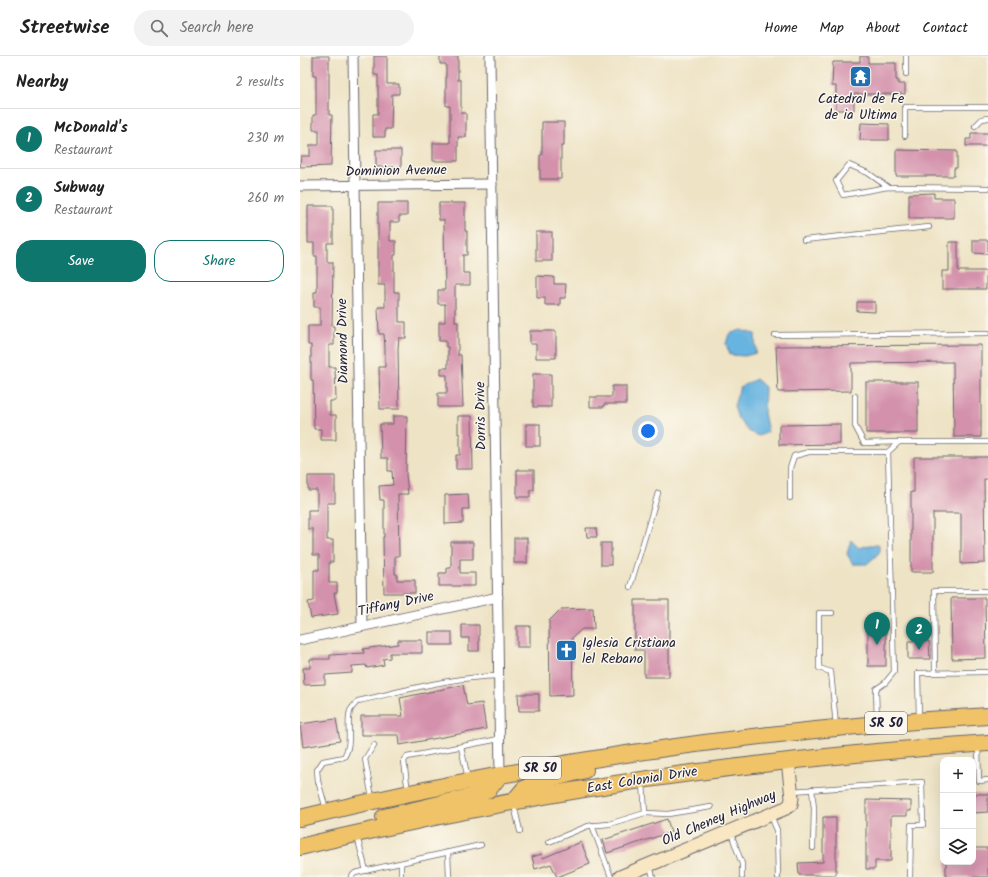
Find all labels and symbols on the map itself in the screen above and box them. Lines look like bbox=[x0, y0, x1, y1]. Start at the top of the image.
temple icon: Catedral de Fe de ia Ultima bbox=[848, 64, 874, 90]
place label: Catedral de Fe de ia Ultima bbox=[818, 88, 905, 126]
street label: Dominion Avenue bbox=[345, 159, 448, 183]
street label: Diamond Drive bbox=[331, 297, 355, 384]
street label: Dorris Drive bbox=[469, 381, 493, 451]
your location bbox=[638, 421, 658, 441]
street label: Tiffany Drive bbox=[356, 585, 437, 623]
pin: 1 bbox=[864, 612, 890, 645]
pin: 2 bbox=[906, 617, 932, 650]
place label: Iglesia Cristiana lel Rebano bbox=[582, 632, 676, 670]
church icon: Iglesia Cristiana lel Rebano bbox=[553, 638, 579, 664]
road number: SR 50 bbox=[865, 712, 907, 734]
road number: SR 50 bbox=[519, 757, 561, 779]
street label: East Colonial Drive bbox=[585, 760, 700, 800]
street label: Old Cheney Highway bbox=[658, 784, 780, 852]

